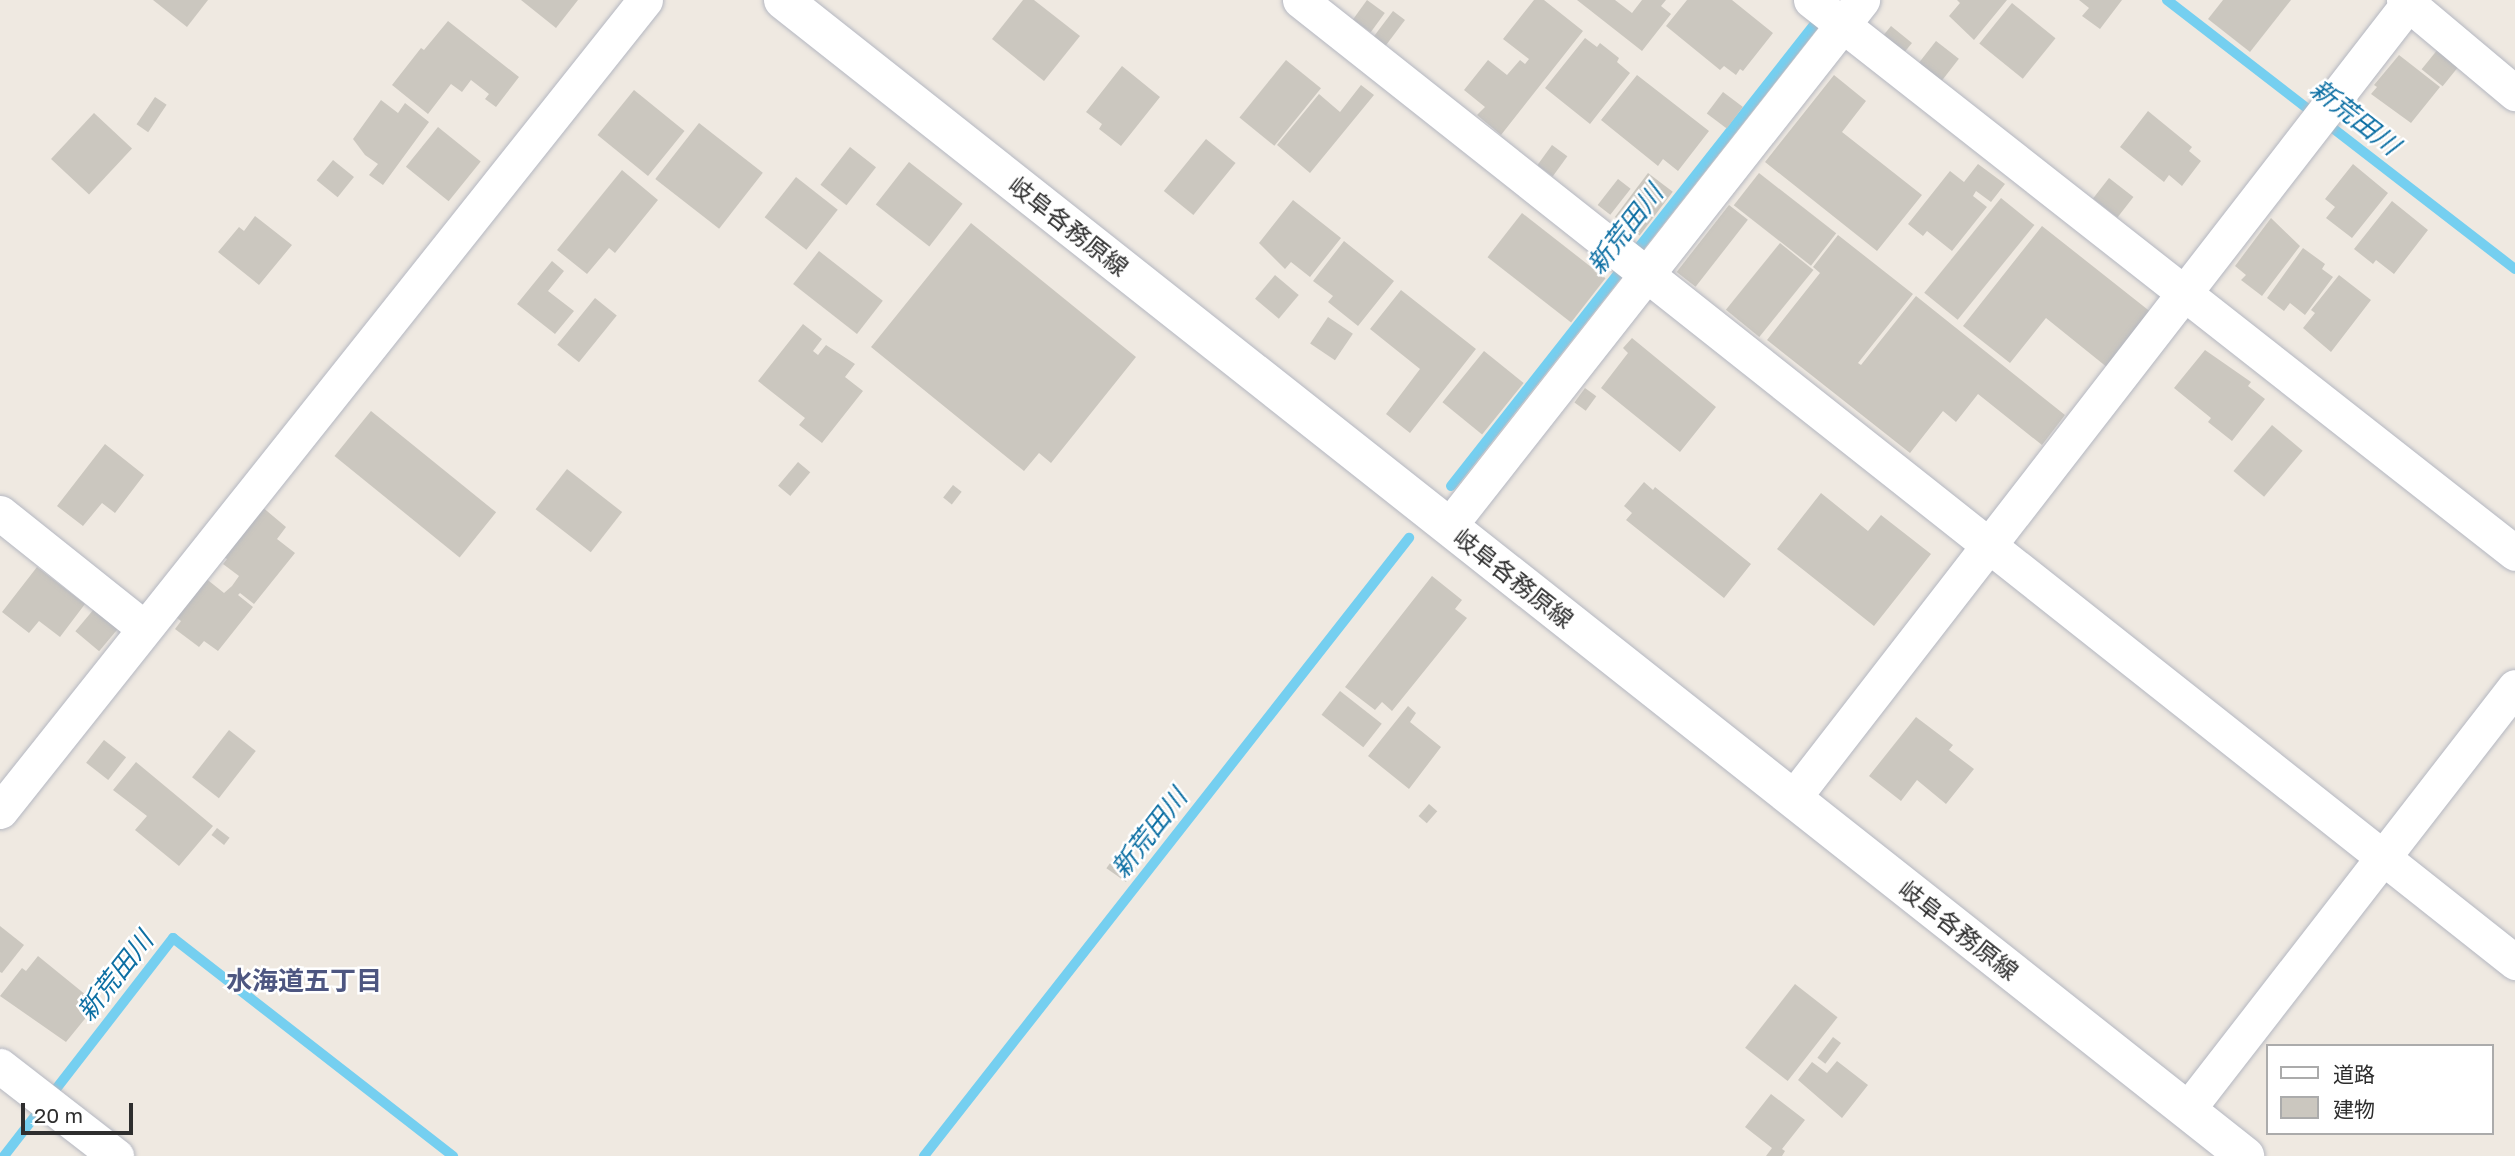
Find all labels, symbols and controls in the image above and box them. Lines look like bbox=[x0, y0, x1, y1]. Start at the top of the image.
water label: 新荒田川 bbox=[2304, 73, 2406, 161]
street label: 岐阜各務原線 bbox=[1003, 170, 1135, 282]
water label: 新荒田川 bbox=[1581, 178, 1669, 280]
street label: 岐阜各務原線 bbox=[1448, 522, 1580, 634]
water label: 新荒田川 bbox=[1105, 782, 1193, 884]
street label: 岐阜各務原線 bbox=[1893, 874, 2025, 986]
water label: 新荒田川 bbox=[71, 925, 159, 1027]
district label: 水海道五丁目 bbox=[226, 965, 382, 997]
legend bbox=[2266, 1044, 2494, 1135]
text: 道路 bbox=[2333, 1061, 2375, 1087]
scale bar bbox=[24, 1090, 136, 1134]
text: 建物 bbox=[2333, 1096, 2375, 1122]
text: 20 m bbox=[34, 1102, 83, 1128]

